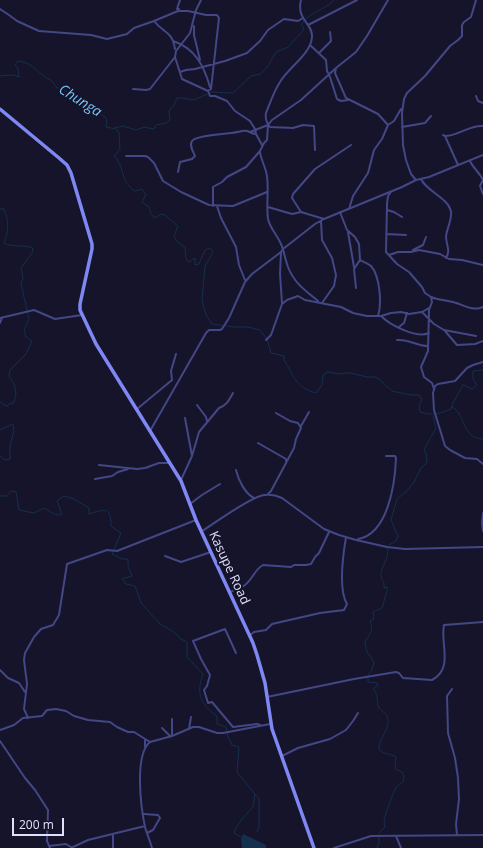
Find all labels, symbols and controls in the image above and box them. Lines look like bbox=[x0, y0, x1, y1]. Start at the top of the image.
water label: Chunga bbox=[55, 81, 105, 121]
street label: Kasupe Road bbox=[205, 529, 253, 607]
scale bar bbox=[14, 810, 66, 836]
text: 200 m bbox=[19, 816, 54, 833]

